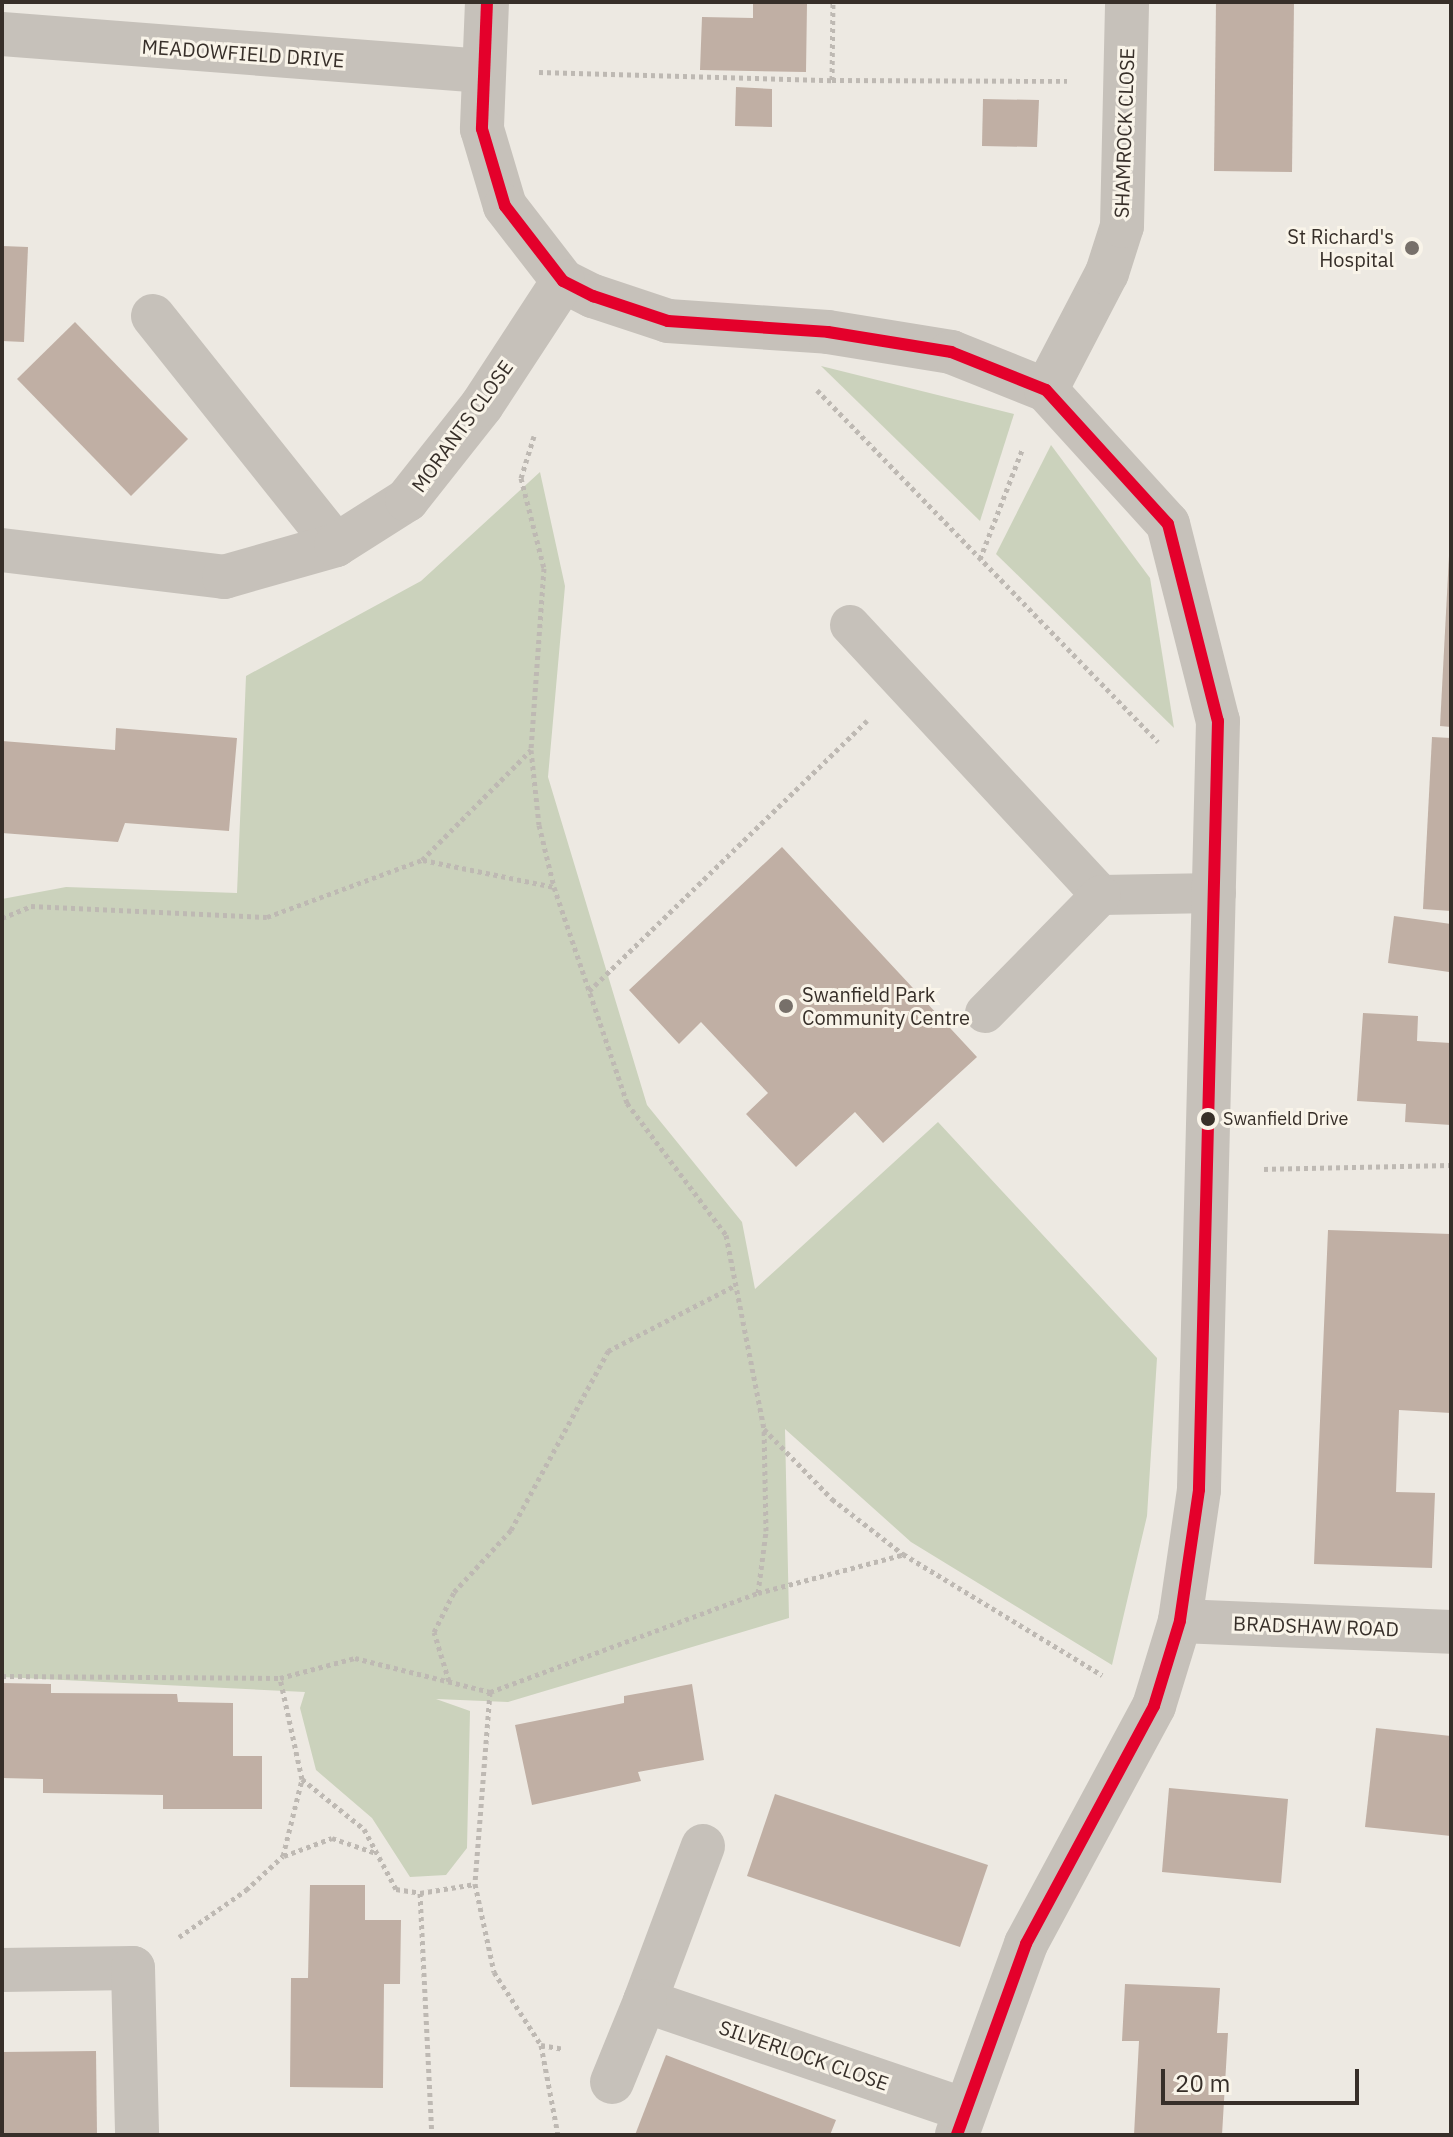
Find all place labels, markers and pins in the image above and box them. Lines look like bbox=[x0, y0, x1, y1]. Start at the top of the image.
place label: St Richard's Hospital bbox=[1287, 224, 1394, 271]
marker: St Richard's Hospital bbox=[1401, 237, 1423, 259]
place label: Swanfield Park Community Centre bbox=[802, 982, 970, 1029]
marker: Swanfield Park Community Centre bbox=[777, 997, 795, 1015]
place label: Swanfield Drive bbox=[1223, 1108, 1348, 1130]
marker: Swanfield Drive bbox=[1200, 1111, 1216, 1127]

